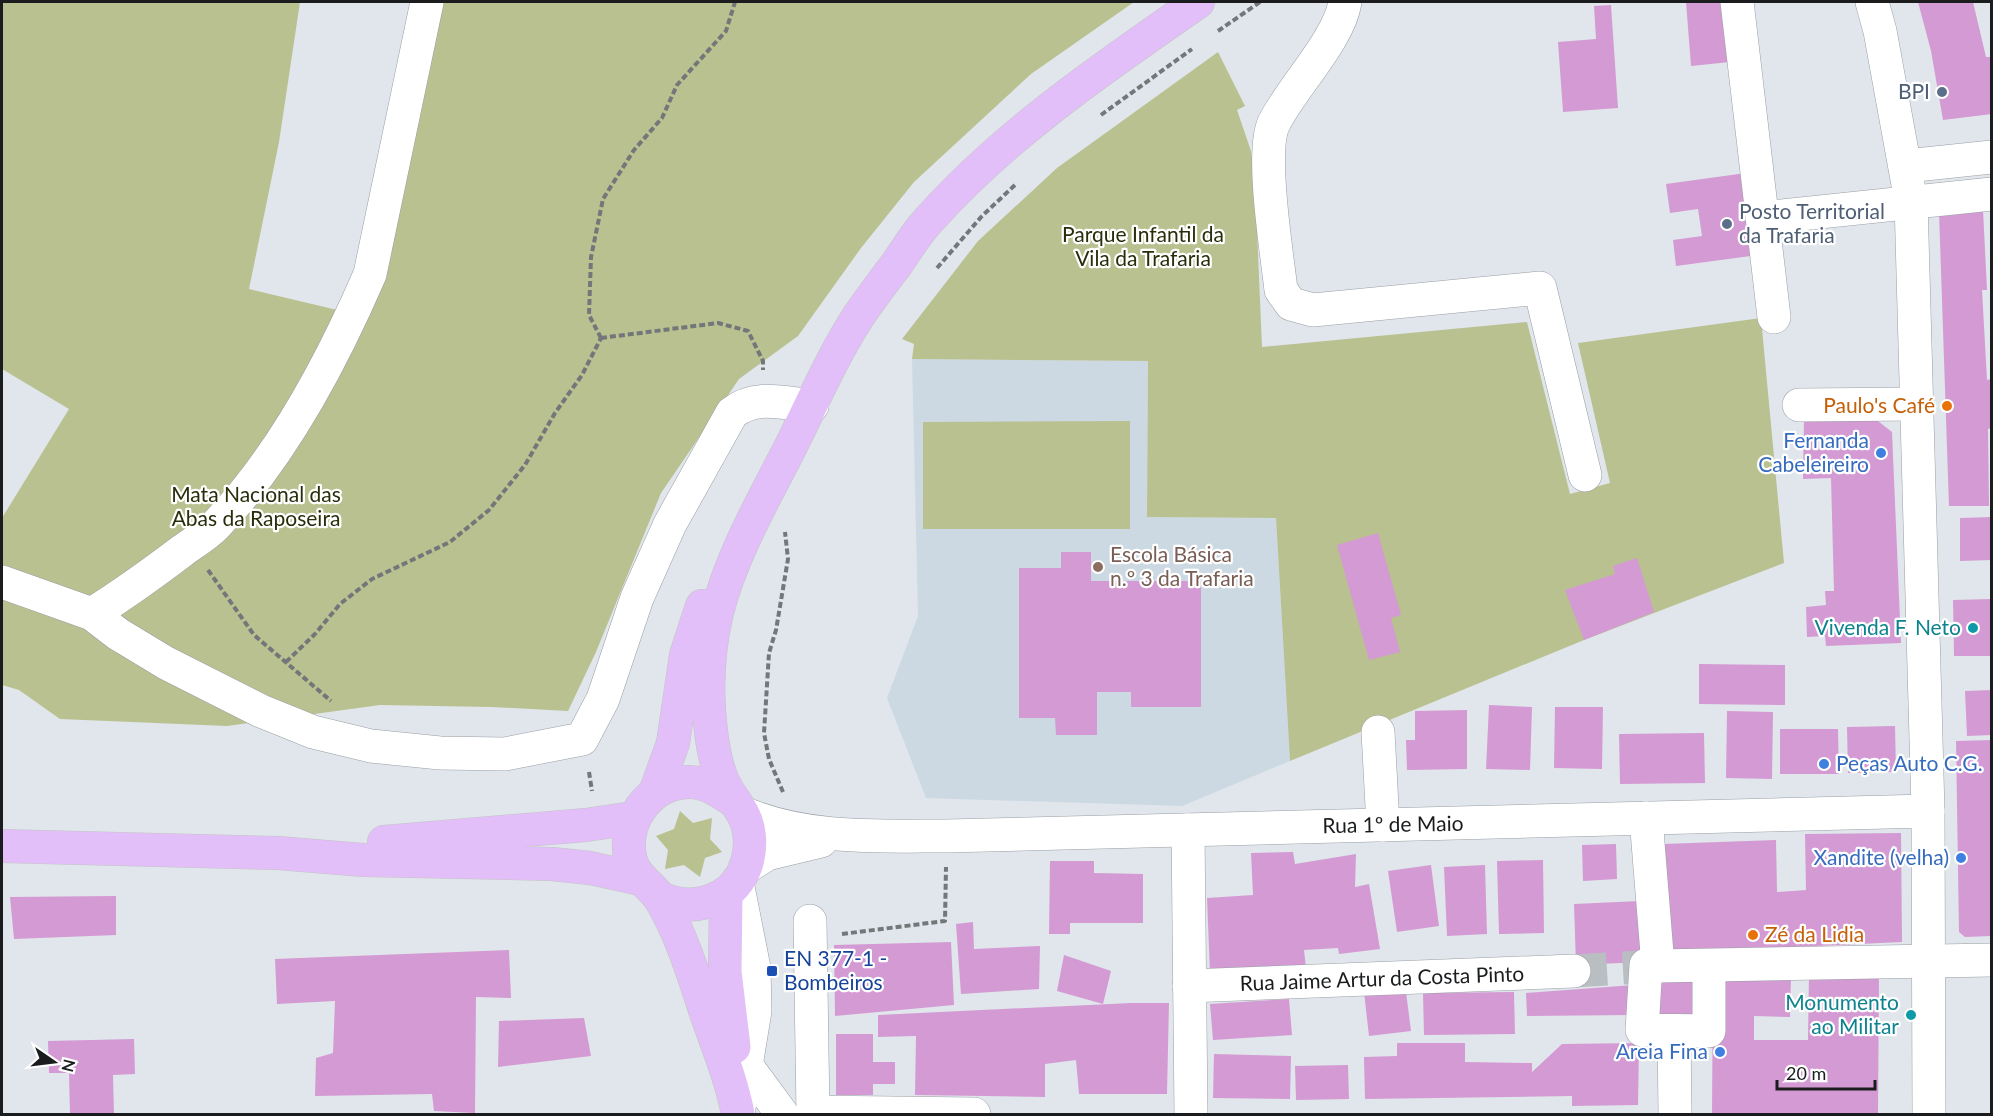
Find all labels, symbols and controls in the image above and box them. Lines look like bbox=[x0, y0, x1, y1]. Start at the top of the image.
place label: BPI bbox=[1898, 78, 1930, 103]
marker: BPI bbox=[1935, 85, 1949, 99]
place label: Posto Territorial da Trafaria bbox=[1739, 198, 1885, 247]
marker: Posto Territorial da Trafaria bbox=[1720, 217, 1734, 231]
park label: Parque Infantil da Vila da Trafaria bbox=[1062, 221, 1224, 270]
place label: Paulo's Café bbox=[1823, 392, 1935, 417]
marker: Paulo's Café bbox=[1940, 399, 1954, 413]
place label: Fernanda Cabeleireiro bbox=[1758, 427, 1869, 476]
marker: Fernanda Cabeleireiro bbox=[1874, 446, 1888, 460]
park label: Mata Nacional das Abas da Raposeira bbox=[171, 481, 341, 530]
place label: Escola Básica n.º 3 da Trafaria bbox=[1110, 541, 1254, 590]
marker: Escola Básica n.º 3 da Trafaria bbox=[1091, 560, 1105, 574]
place label: Vivenda F. Neto bbox=[1815, 614, 1961, 639]
marker: Vivenda F. Neto bbox=[1966, 621, 1980, 635]
place label: Peças Auto C.G. bbox=[1836, 750, 1983, 775]
marker: Peças Auto C.G. bbox=[1817, 757, 1831, 771]
street label: Rua 1º de Maio bbox=[1322, 810, 1464, 837]
place label: Xandite (velha) bbox=[1814, 844, 1949, 869]
marker: Xandite (velha) bbox=[1954, 851, 1968, 865]
place label: Zé da Lidia bbox=[1765, 921, 1864, 946]
marker: Zé da Lidia bbox=[1746, 928, 1760, 942]
place label: EN 377-1 - Bombeiros bbox=[784, 945, 887, 994]
street label: Rua Jaime Artur da Costa Pinto bbox=[1239, 960, 1525, 995]
marker: EN 377-1 - Bombeiros bbox=[765, 964, 779, 978]
place label: Monumento ao Militar bbox=[1785, 989, 1899, 1038]
marker: Monumento ao Militar bbox=[1904, 1008, 1918, 1022]
north arrow bbox=[24, 1032, 84, 1092]
place label: Areia Fina bbox=[1616, 1038, 1708, 1063]
marker: Areia Fina bbox=[1713, 1045, 1727, 1059]
scale bar bbox=[1777, 1053, 1874, 1091]
text: N bbox=[58, 1057, 80, 1074]
text: 20 m bbox=[1786, 1062, 1826, 1084]

